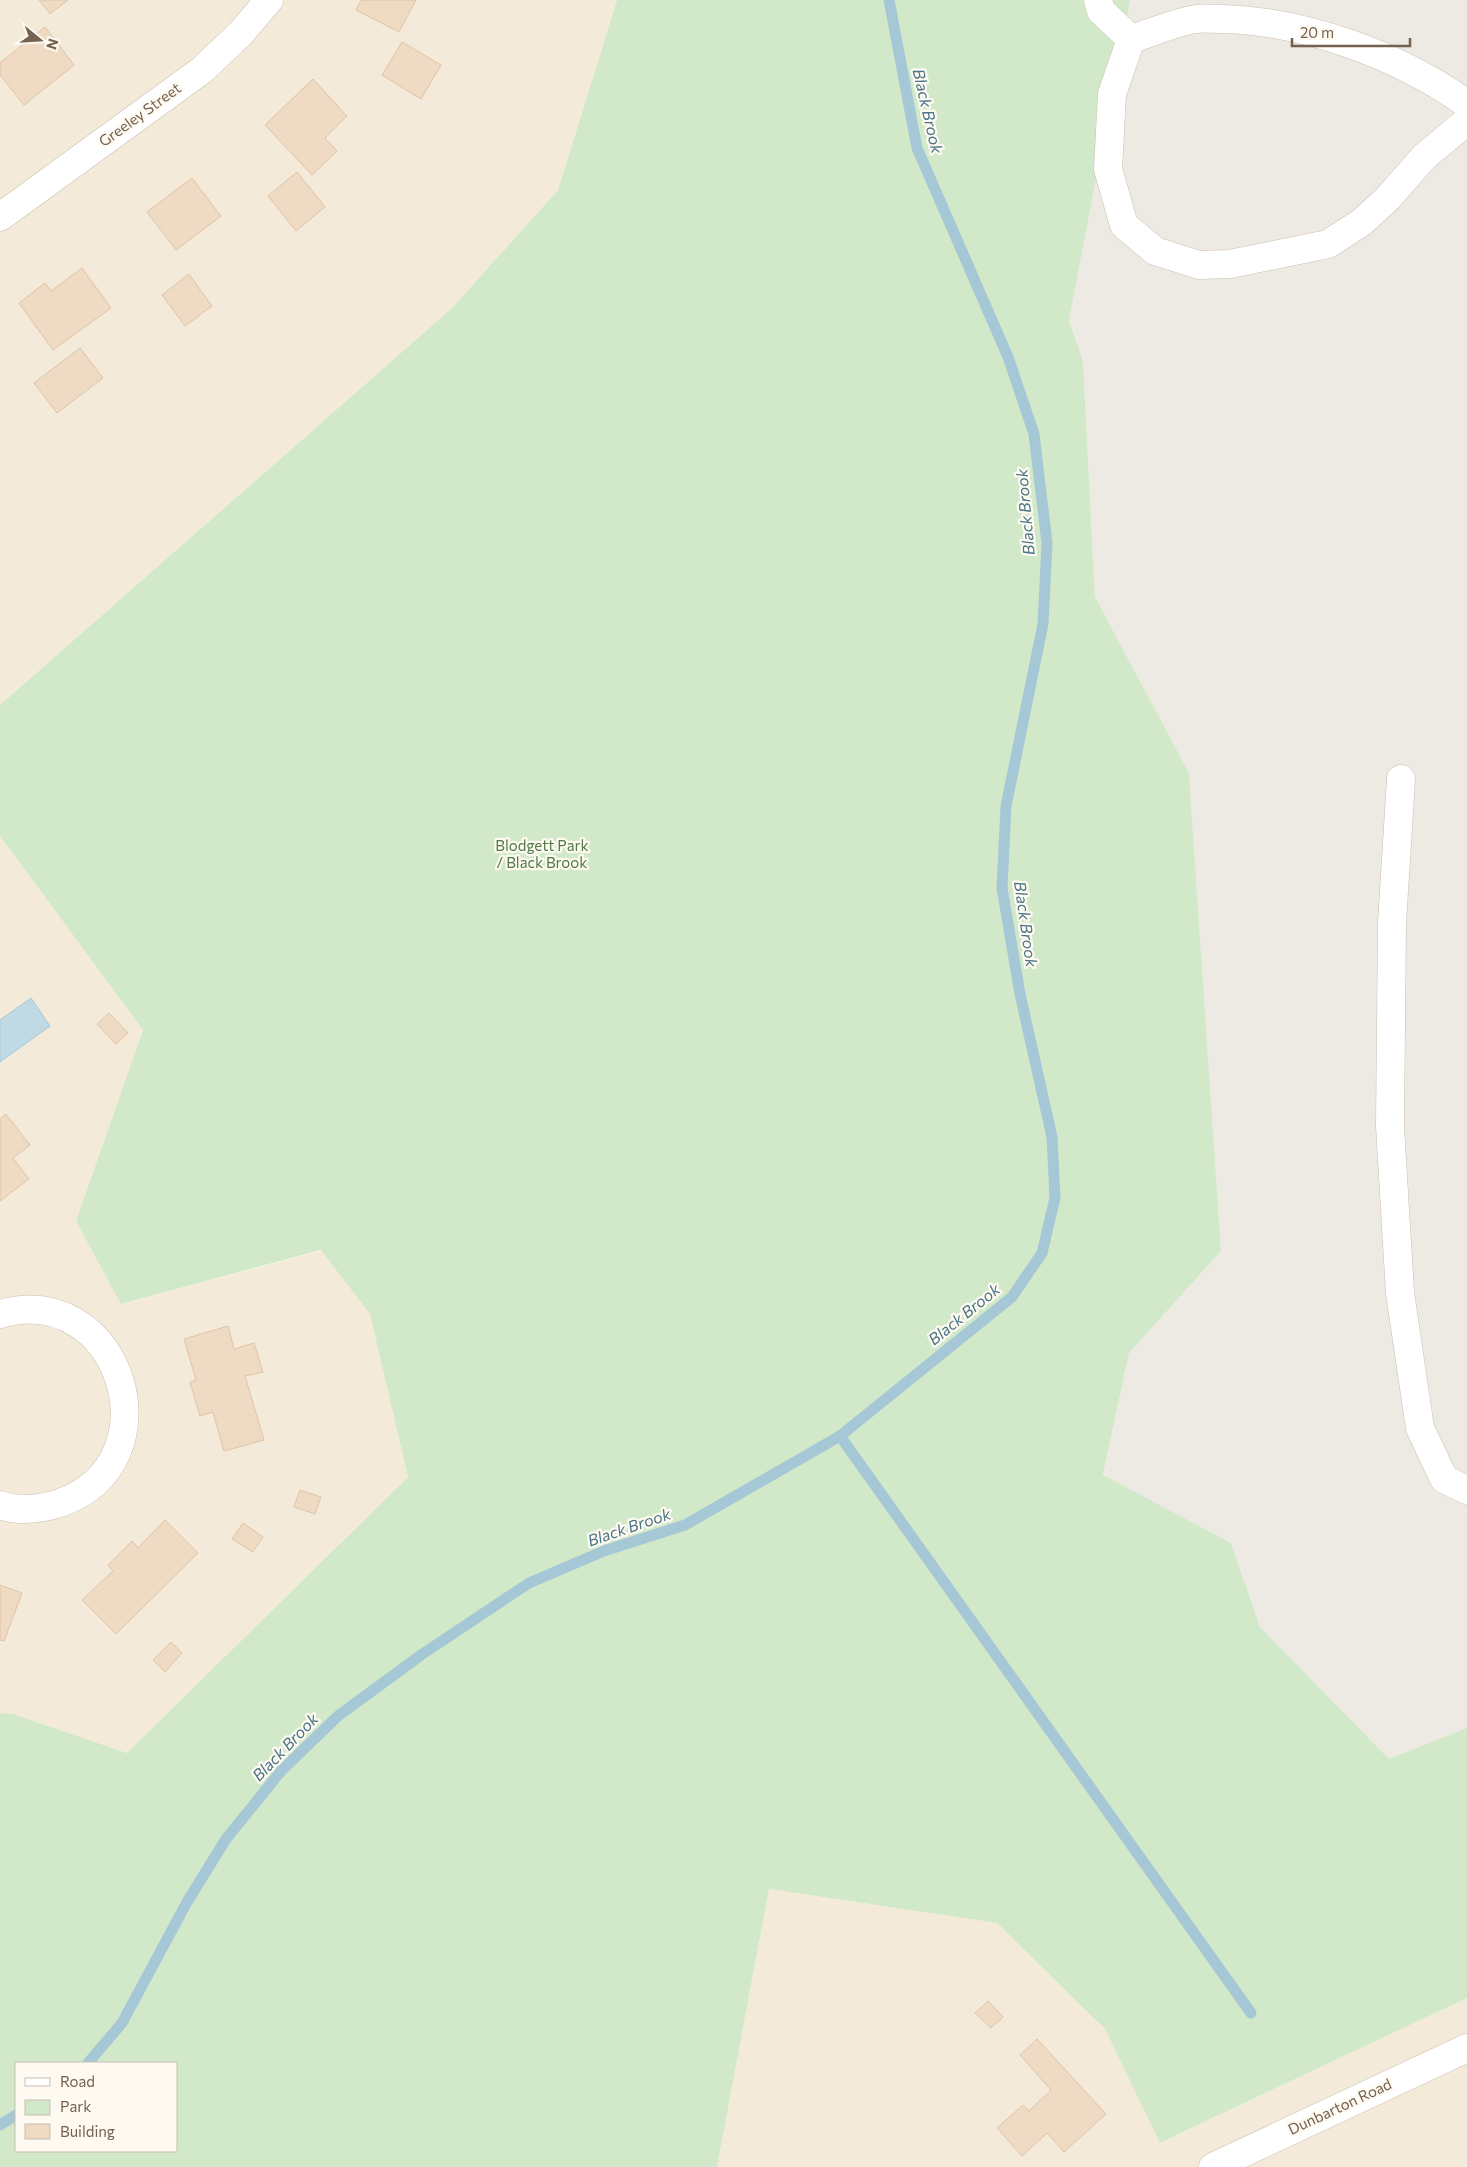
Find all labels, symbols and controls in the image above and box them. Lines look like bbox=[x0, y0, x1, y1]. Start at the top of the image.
north arrow bbox=[15, 15, 65, 65]
scale bar bbox=[1292, 15, 1410, 47]
text: 20 m bbox=[1300, 23, 1334, 41]
text: N bbox=[43, 37, 63, 52]
water label: Black Brook bbox=[909, 67, 948, 156]
street label: Greeley Street bbox=[95, 78, 184, 150]
water label: Black Brook bbox=[1011, 468, 1038, 556]
park label: Blodgett Park / Black Brook bbox=[495, 836, 589, 871]
water label: Black Brook bbox=[1011, 880, 1042, 968]
water label: Black Brook bbox=[924, 1279, 1004, 1348]
water label: Black Brook bbox=[585, 1503, 673, 1550]
water label: Black Brook bbox=[248, 1709, 322, 1784]
legend bbox=[15, 2062, 178, 2152]
text: Road bbox=[60, 2072, 95, 2090]
street label: Dunbarton Road bbox=[1285, 2074, 1394, 2138]
text: Park bbox=[60, 2097, 91, 2115]
text: Building bbox=[60, 2122, 115, 2140]

